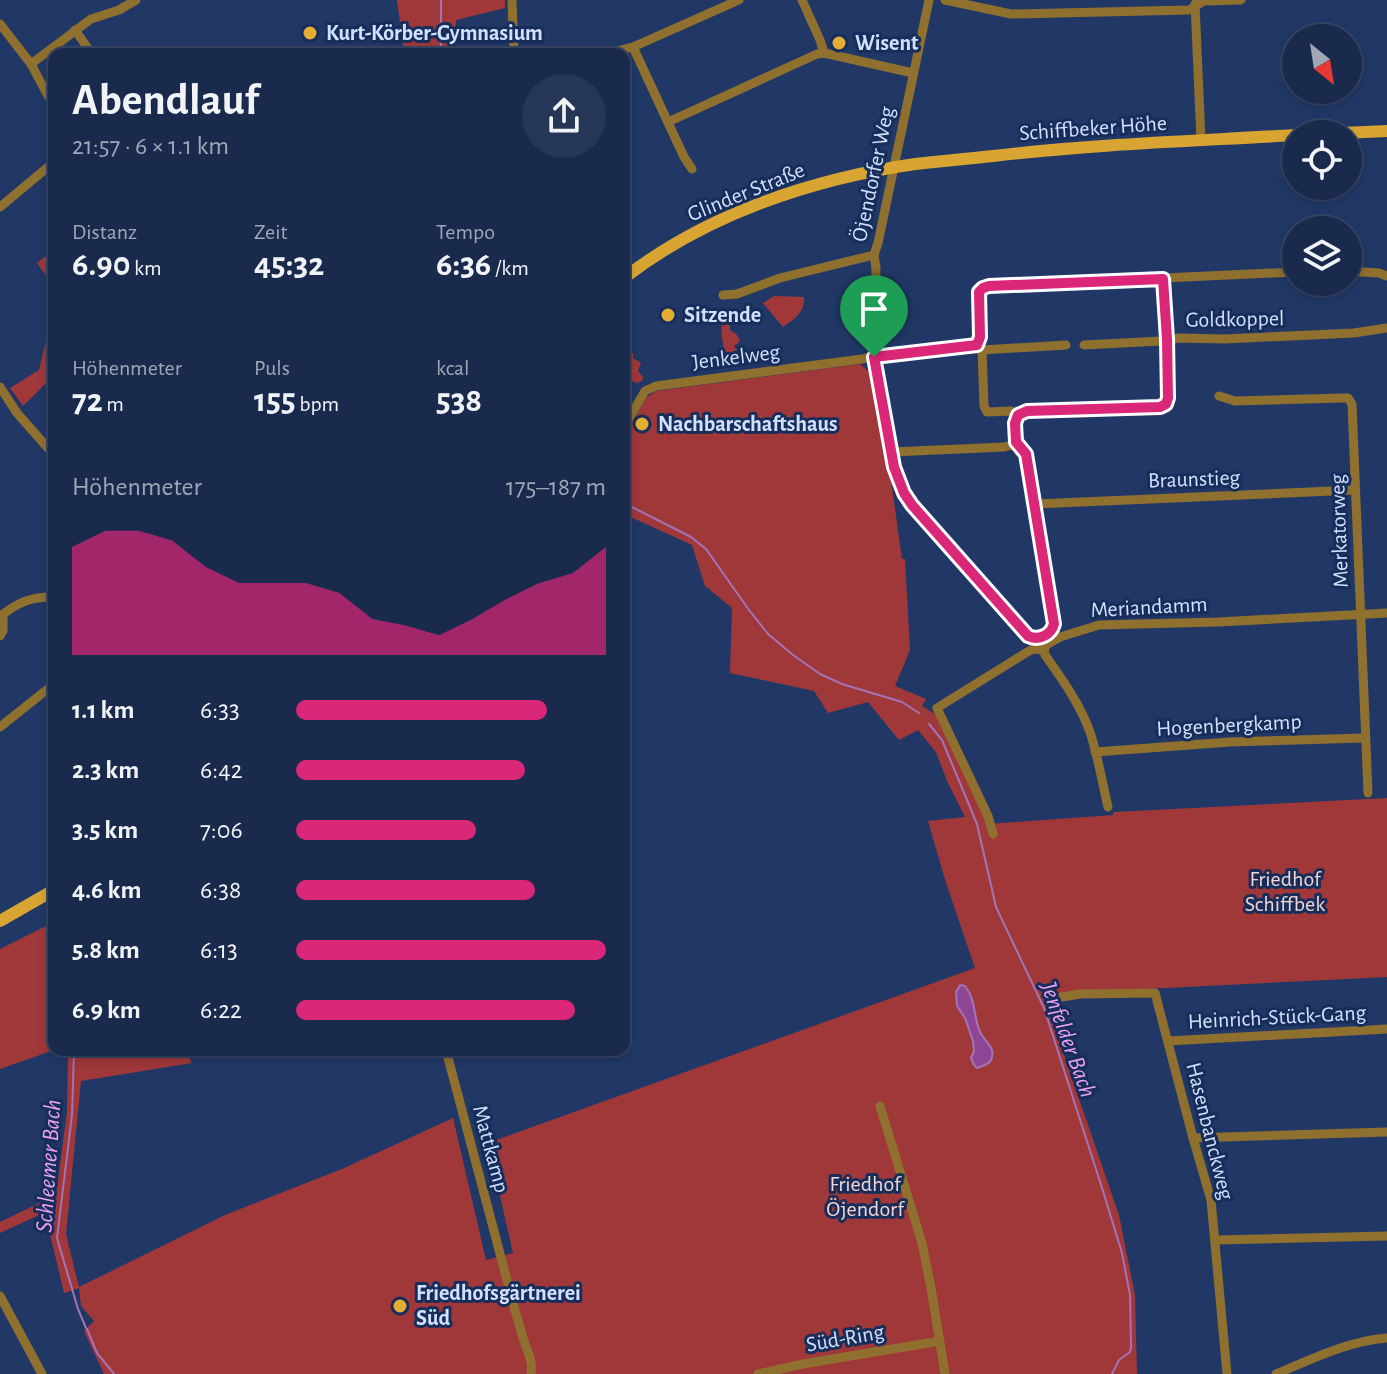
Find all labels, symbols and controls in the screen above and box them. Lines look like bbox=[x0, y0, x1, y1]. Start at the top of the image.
place label: Kurt-Körber-Gymnasium bbox=[326, 22, 543, 45]
marker: Kurt-Körber-Gymnasium bbox=[301, 24, 319, 42]
north arrow bbox=[1282, 24, 1362, 104]
map controls bbox=[1282, 24, 1362, 296]
place label: Wisent bbox=[855, 32, 919, 54]
marker: Wisent bbox=[830, 34, 848, 52]
button: share bbox=[522, 74, 606, 158]
text: Abendlauf bbox=[72, 79, 259, 123]
street label: Öjendorfer Weg bbox=[848, 104, 898, 244]
street label: Schiffbeker Höhe bbox=[1018, 112, 1168, 144]
button: locate bbox=[1282, 120, 1362, 200]
text: 21:57 · 6 × 1.1 km bbox=[72, 133, 229, 159]
street label: Glinder Straße bbox=[684, 159, 808, 225]
button: layers bbox=[1282, 216, 1362, 296]
text: Distanz bbox=[72, 221, 137, 243]
text: Zeit bbox=[254, 221, 288, 243]
text: Tempo bbox=[436, 221, 495, 243]
text: 6.90 bbox=[72, 248, 130, 282]
text: 45:32 bbox=[254, 248, 324, 282]
text: 6:36 bbox=[436, 248, 491, 282]
text: km bbox=[130, 257, 162, 279]
text: /km bbox=[491, 257, 529, 279]
pin bbox=[840, 275, 908, 357]
icon: arrive bbox=[852, 287, 896, 331]
place label: Sitzende bbox=[684, 304, 761, 326]
marker: Sitzende bbox=[659, 306, 677, 324]
street label: Goldkoppel bbox=[1185, 307, 1285, 331]
street label: Jenkelweg bbox=[691, 341, 781, 373]
text: Höhenmeter bbox=[72, 357, 182, 379]
text: Puls bbox=[254, 357, 290, 379]
text: kcal bbox=[436, 357, 470, 379]
text: 72 bbox=[72, 384, 103, 418]
text: 155 bbox=[254, 384, 296, 418]
text: 538 bbox=[436, 384, 482, 418]
text: m bbox=[103, 393, 124, 415]
text: bpm bbox=[296, 393, 339, 415]
place label: Nachbarschaftshaus bbox=[658, 413, 838, 435]
marker: Nachbarschaftshaus bbox=[633, 415, 651, 433]
street label: Braunstieg bbox=[1148, 466, 1241, 492]
street label: Merkatorweg bbox=[1326, 473, 1352, 588]
text: Höhenmeter bbox=[72, 474, 202, 500]
text: 175–187 m bbox=[506, 474, 606, 500]
street label: Meriandamm bbox=[1090, 593, 1208, 621]
text: 1.1 km bbox=[72, 697, 134, 723]
text: 6:33 bbox=[200, 697, 240, 723]
street label: Hogenbergkamp bbox=[1156, 710, 1302, 740]
text: 2.3 km bbox=[72, 757, 139, 783]
text: 6:42 bbox=[200, 757, 243, 783]
text: 3.5 km bbox=[72, 817, 138, 843]
text: 7:06 bbox=[200, 817, 243, 843]
park label: Friedhof Schiffbek bbox=[1245, 868, 1325, 915]
text: 4.6 km bbox=[72, 877, 141, 903]
text: 6:38 bbox=[200, 877, 241, 903]
text: 5.8 km bbox=[72, 937, 140, 963]
text: 6:13 bbox=[200, 937, 238, 963]
water label: Jenfelder Bach bbox=[1036, 978, 1100, 1101]
text: 6.9 km bbox=[72, 997, 141, 1023]
text: 6:22 bbox=[200, 997, 242, 1023]
street label: Heinrich-Stück-Gang bbox=[1187, 1001, 1367, 1033]
street label: Hasenbanckweg bbox=[1182, 1060, 1238, 1202]
water label: Schleemer Bach bbox=[32, 1099, 66, 1233]
street label: Mattkamp bbox=[469, 1103, 513, 1195]
park label: Friedhof Öjendorf bbox=[826, 1173, 905, 1220]
place label: Friedhofsgärtnerei Süd bbox=[416, 1282, 581, 1329]
marker: Friedhofsgärtnerei Süd bbox=[391, 1297, 409, 1315]
street label: Süd-Ring bbox=[804, 1320, 886, 1356]

